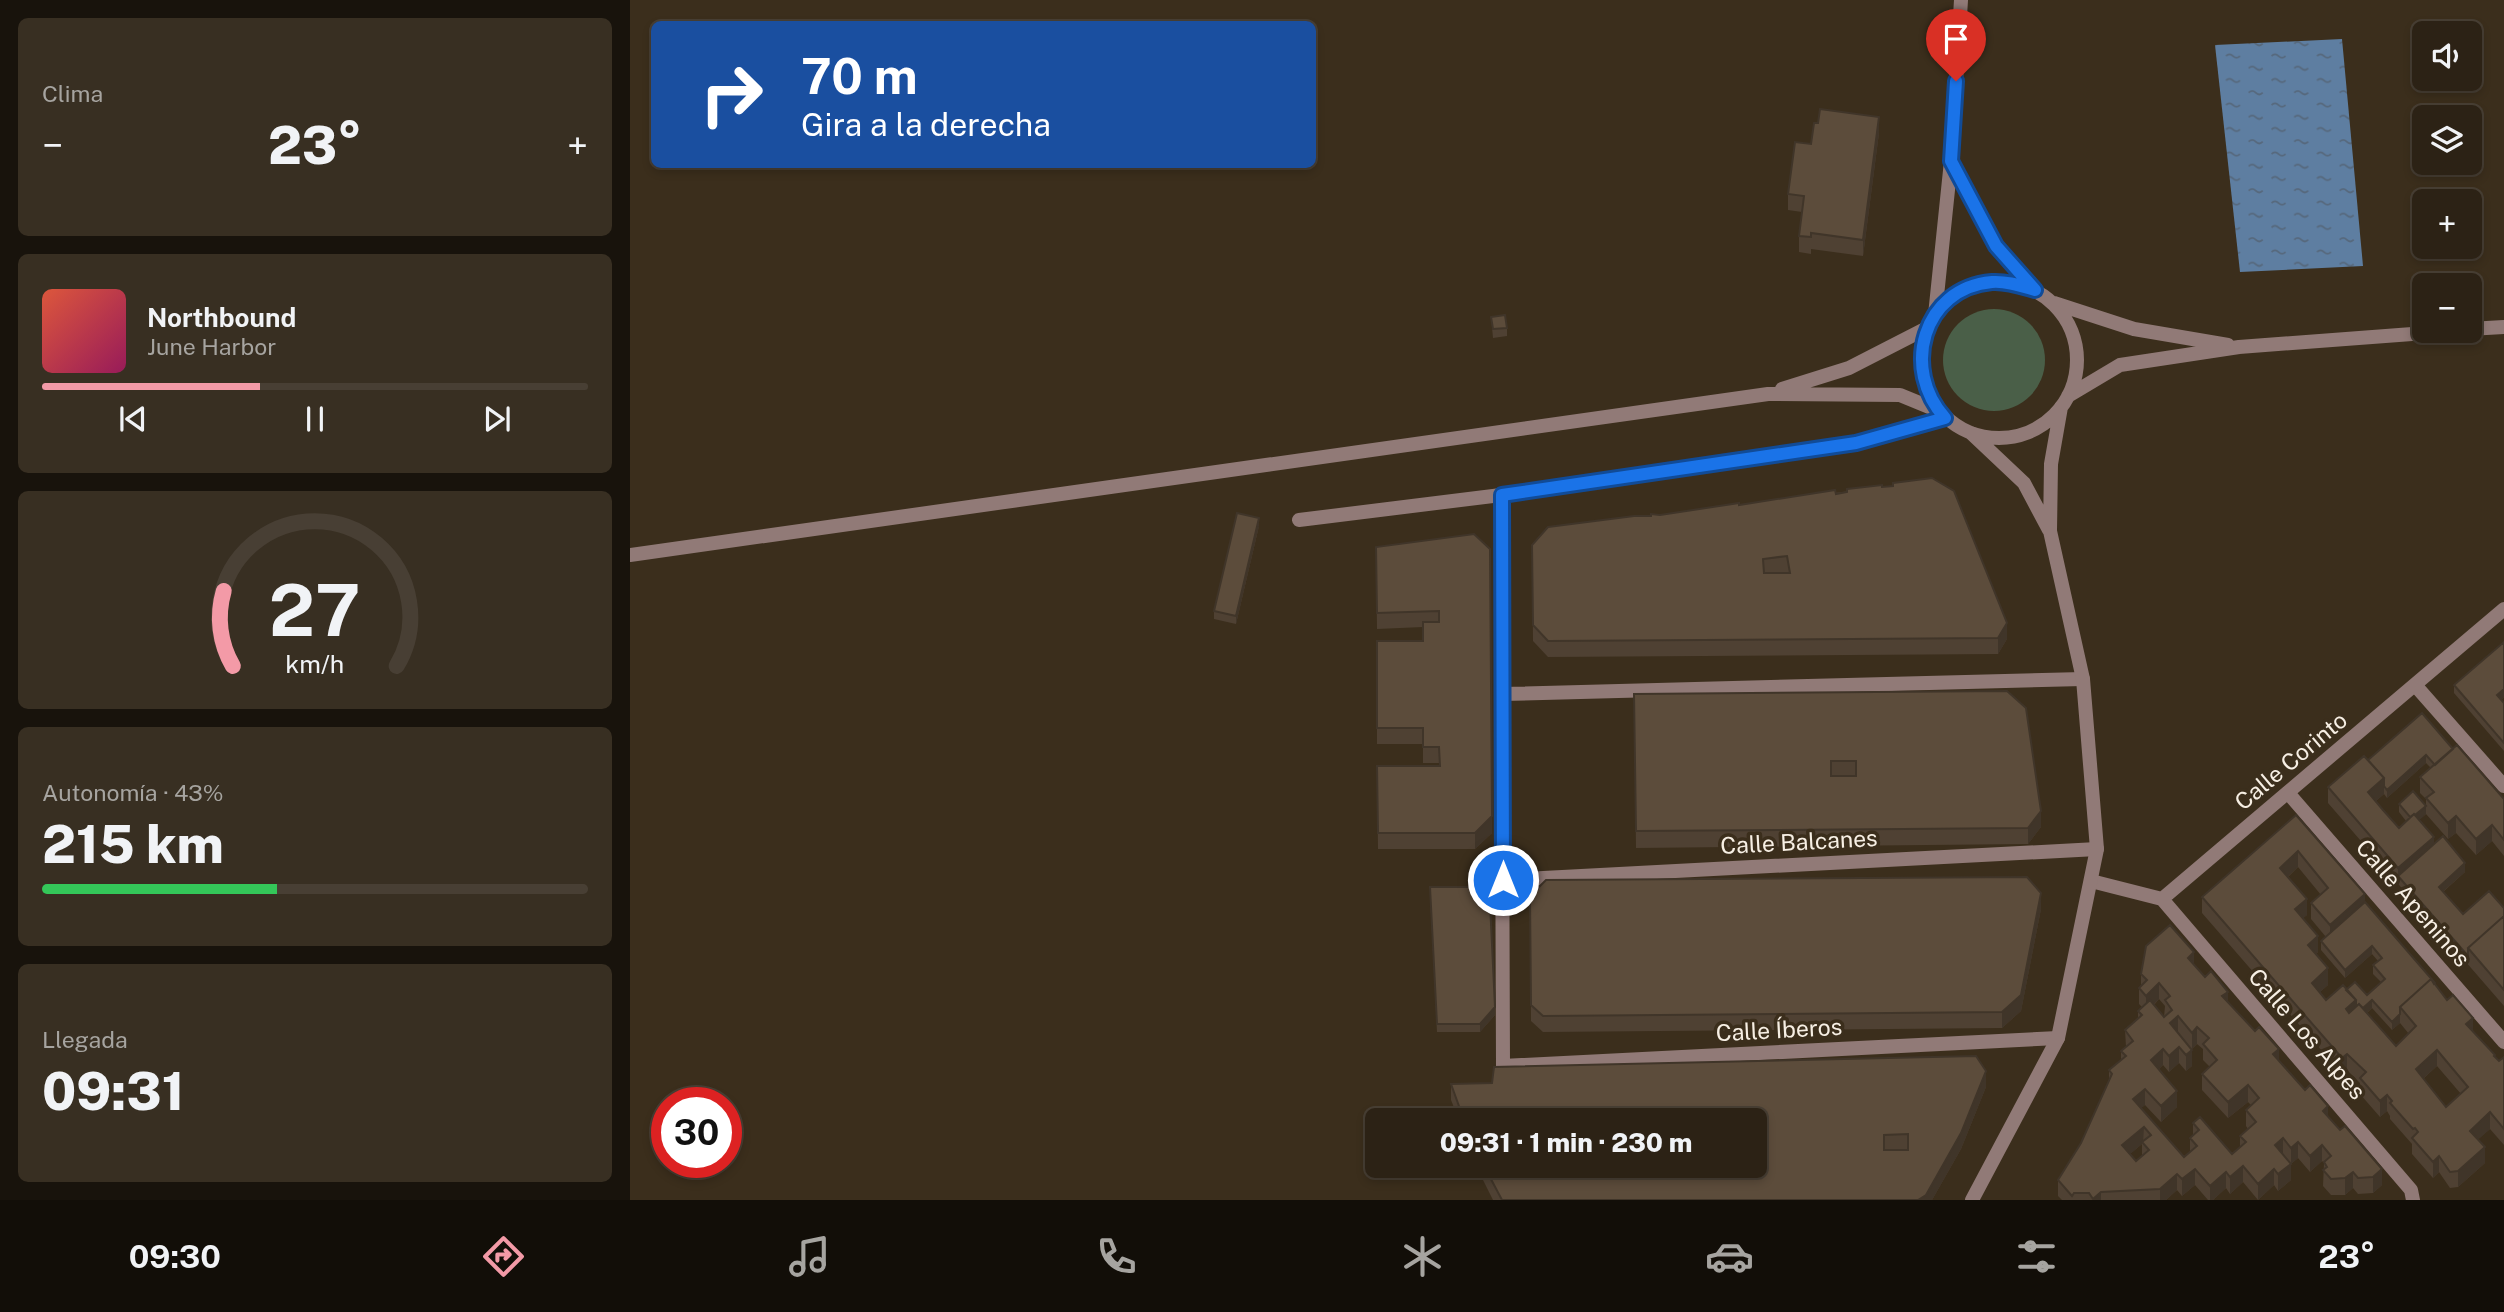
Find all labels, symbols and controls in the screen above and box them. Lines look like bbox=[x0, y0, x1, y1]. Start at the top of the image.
pin bbox=[1926, 9, 1986, 81]
icon: arrive bbox=[1937, 20, 1975, 58]
map controls bbox=[2412, 21, 2482, 343]
button: sound bbox=[2412, 21, 2482, 91]
text: 70 m bbox=[801, 47, 918, 105]
icon: right bbox=[686, 49, 777, 140]
text: Clima bbox=[42, 80, 103, 107]
button: layers bbox=[2412, 105, 2482, 175]
text: Gira a la derecha bbox=[801, 106, 1051, 143]
text: 23° bbox=[268, 115, 362, 176]
text: − bbox=[42, 123, 63, 168]
text: + bbox=[567, 123, 588, 168]
button: + bbox=[2412, 189, 2482, 259]
button: − bbox=[2412, 273, 2482, 343]
text: Northbound bbox=[147, 302, 296, 333]
text: June Harbor bbox=[147, 333, 276, 360]
icon: previous bbox=[114, 400, 152, 438]
icon: pause bbox=[296, 400, 334, 438]
icon: next bbox=[478, 400, 516, 438]
text: 27 bbox=[269, 567, 361, 652]
text: km/h bbox=[286, 649, 344, 679]
street label: Calle Corinto bbox=[2229, 706, 2352, 815]
text: Autonomía · 43% bbox=[42, 779, 224, 806]
text: 215 km bbox=[42, 814, 224, 875]
street label: Calle Balcanes bbox=[1720, 824, 1878, 859]
street label: Calle Apeninos bbox=[2351, 833, 2476, 972]
position arrow bbox=[1466, 843, 1540, 917]
street label: Calle Los Alpes bbox=[2243, 963, 2371, 1105]
street label: Calle Íberos bbox=[1715, 1013, 1843, 1046]
text: Llegada bbox=[42, 1026, 128, 1053]
text: 09:31 bbox=[42, 1061, 185, 1122]
speed limit sign: 30 bbox=[651, 1087, 742, 1178]
text: 09:31 · 1 min · 230 m bbox=[1440, 1127, 1692, 1158]
icon: directions bbox=[479, 1232, 528, 1281]
icon: music bbox=[785, 1232, 834, 1281]
icon: phone bbox=[1092, 1232, 1141, 1281]
icon: climate bbox=[1398, 1232, 1447, 1281]
icon: car bbox=[1705, 1232, 1754, 1281]
icon: filters bbox=[2012, 1232, 2061, 1281]
text: 09:30 bbox=[129, 1238, 221, 1275]
text: 23° bbox=[2318, 1238, 2375, 1275]

